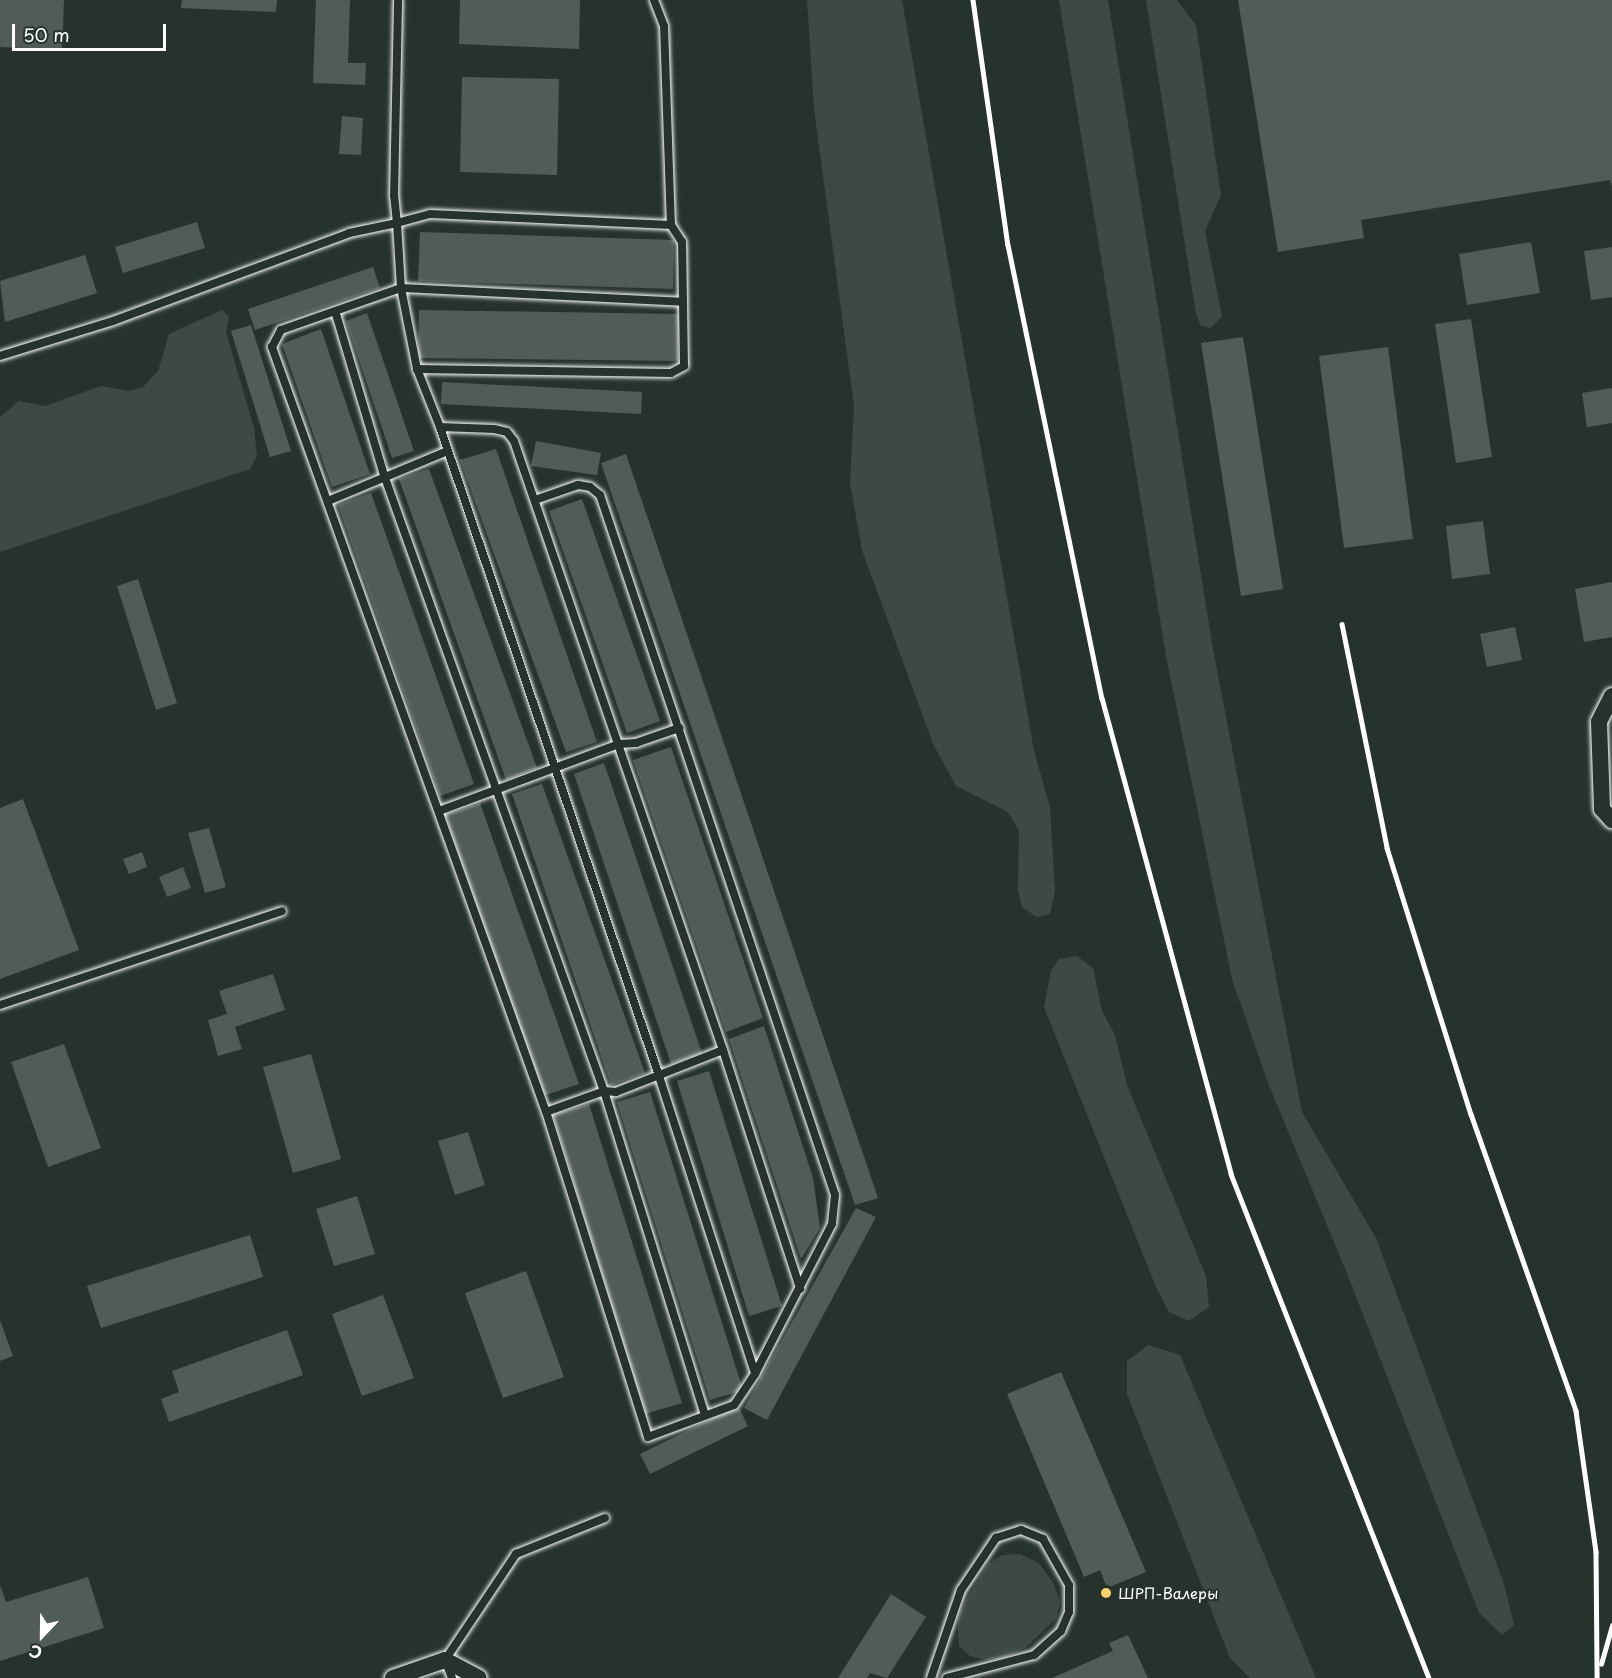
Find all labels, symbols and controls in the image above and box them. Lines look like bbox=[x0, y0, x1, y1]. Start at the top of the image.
scale bar bbox=[15, 12, 170, 50]
text: 50 m bbox=[23, 21, 70, 48]
place label: ШРП-Валеры bbox=[1118, 1584, 1218, 1602]
marker: ШРП-Валеры bbox=[1099, 1586, 1113, 1600]
north arrow bbox=[12, 1606, 72, 1666]
text: С bbox=[25, 1639, 45, 1666]

